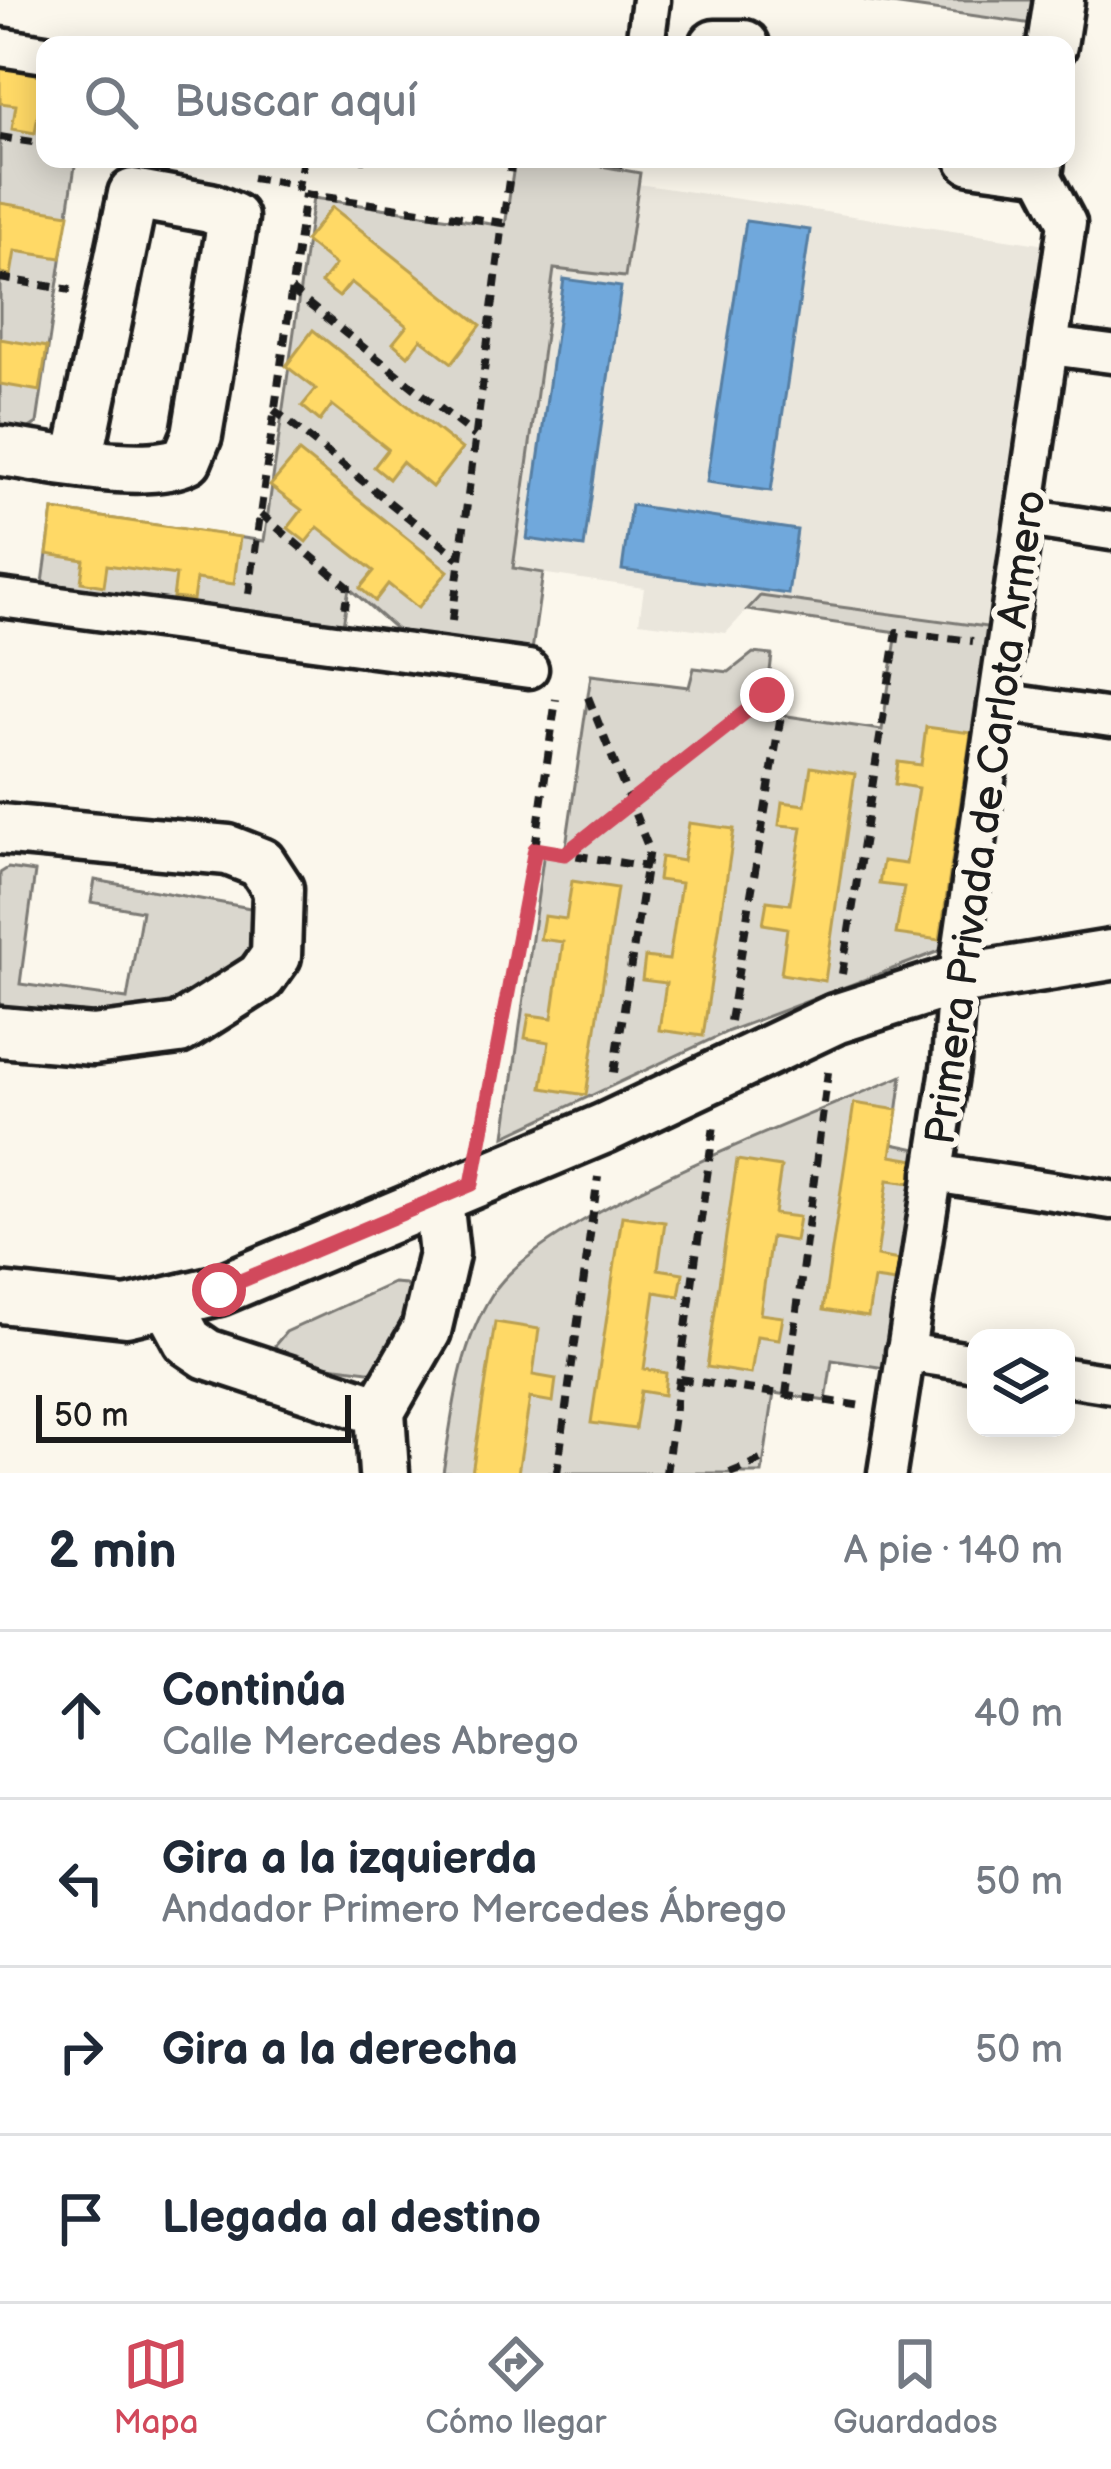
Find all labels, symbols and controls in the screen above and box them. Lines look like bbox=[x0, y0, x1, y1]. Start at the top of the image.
search box bbox=[36, 36, 1075, 168]
icon: search bbox=[78, 69, 144, 135]
text: Buscar aquí bbox=[174, 75, 417, 130]
street label: Primera Privada de Carlota Armero bbox=[915, 487, 1058, 1148]
route end bbox=[740, 668, 794, 722]
route start bbox=[192, 1263, 246, 1317]
map controls bbox=[967, 1329, 1075, 1437]
button: layers bbox=[967, 1329, 1075, 1437]
scale bar bbox=[36, 1389, 351, 1442]
text: 50 m bbox=[54, 1396, 129, 1436]
text: 2 min bbox=[48, 1521, 177, 1582]
text: A pie · 140 m bbox=[844, 1528, 1063, 1575]
text: Continúa bbox=[162, 1664, 346, 1719]
icon: ahead bbox=[48, 1682, 114, 1748]
text: 40 m bbox=[973, 1691, 1063, 1738]
text: Calle Mercedes Abrego bbox=[162, 1719, 579, 1766]
text: Gira a la izquierda bbox=[162, 1832, 537, 1887]
icon: left bbox=[48, 1850, 114, 1916]
text: 50 m bbox=[975, 1859, 1063, 1906]
text: Andador Primero Mercedes Ábrego bbox=[162, 1887, 787, 1934]
icon: right bbox=[48, 2018, 114, 2084]
text: Gira a la derecha bbox=[162, 2023, 518, 2078]
text: 50 m bbox=[975, 2027, 1063, 2074]
icon: arrive bbox=[48, 2186, 114, 2252]
text: Llegada al destino bbox=[162, 2191, 541, 2246]
tab: Mapa bbox=[113, 2331, 198, 2443]
tab: Cómo llegar bbox=[425, 2331, 606, 2443]
tab: Guardados bbox=[833, 2331, 998, 2443]

